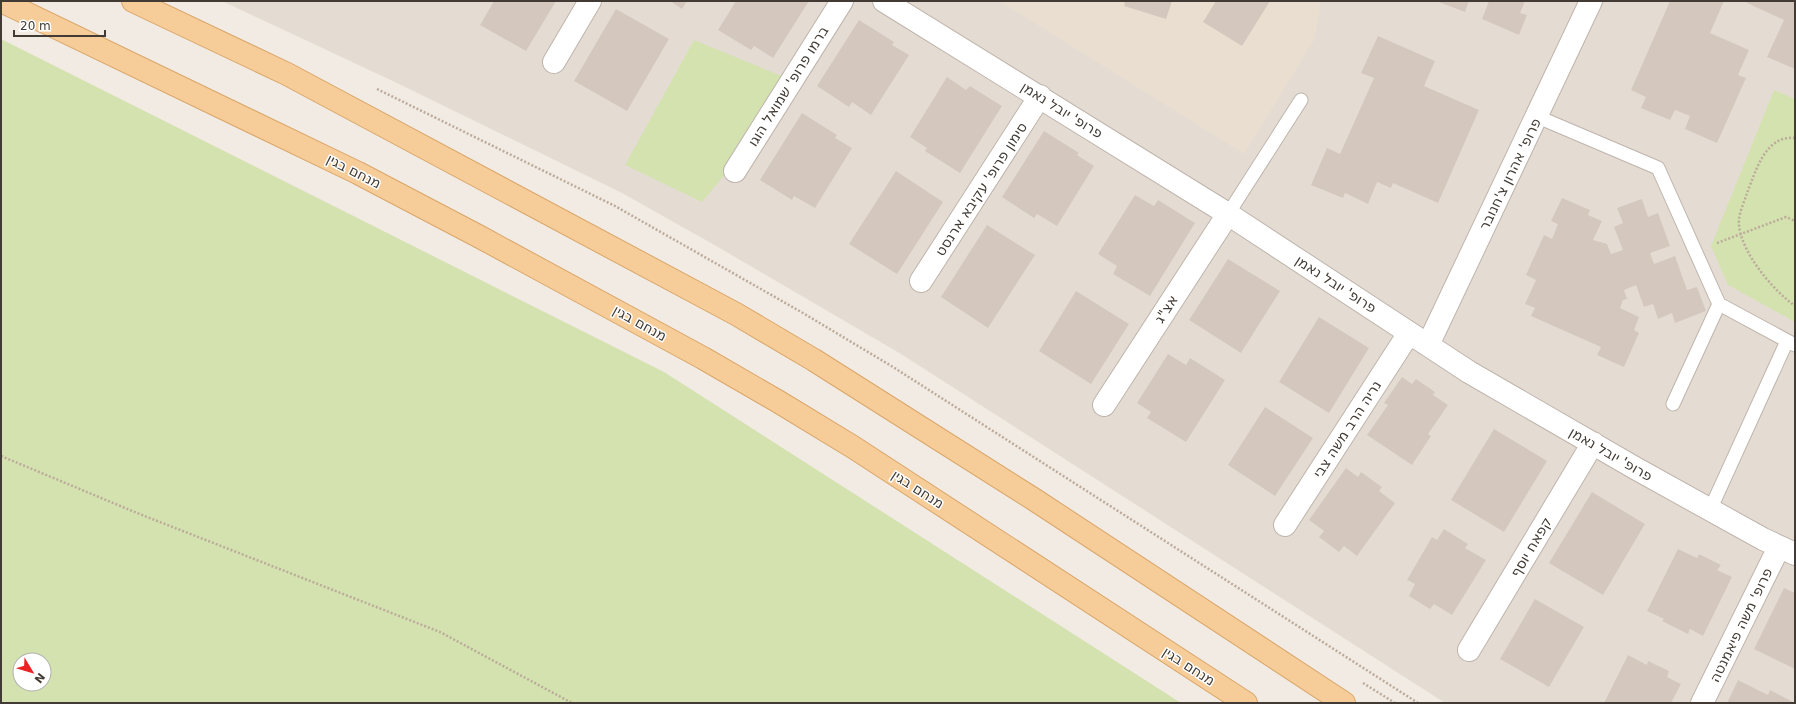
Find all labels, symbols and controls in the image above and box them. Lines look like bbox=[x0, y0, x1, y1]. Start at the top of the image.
scale bar bbox=[14, 12, 105, 38]
text: 20 m bbox=[20, 19, 51, 33]
street label: ברמו פרופ' שמואל הוגו bbox=[744, 23, 832, 149]
street label: פרופ' יובל נאמן bbox=[1018, 79, 1106, 141]
street label: פרופ' אהרון צ'חנובר bbox=[1476, 115, 1544, 233]
street label: סימון פרופ' עקיבא ארנסט bbox=[932, 119, 1030, 259]
street label: מנחם בגין bbox=[324, 151, 384, 191]
street label: פרופ' יובל נאמן bbox=[1293, 252, 1379, 316]
street label: אצ"ג bbox=[1151, 292, 1181, 326]
street label: מנחם בגין bbox=[610, 302, 670, 344]
street label: נריה הרב משה צבי bbox=[1310, 378, 1384, 480]
street label: פרופ' יובל נאמן bbox=[1567, 424, 1655, 484]
street label: מנחם בגין bbox=[889, 466, 947, 512]
street label: קפאח יוסף bbox=[1507, 514, 1555, 580]
street label: פרופ' משה פיאמנטה bbox=[1706, 565, 1776, 685]
street label: מנחם בגין bbox=[1160, 643, 1218, 689]
north arrow bbox=[12, 652, 52, 692]
text: N bbox=[32, 670, 47, 685]

